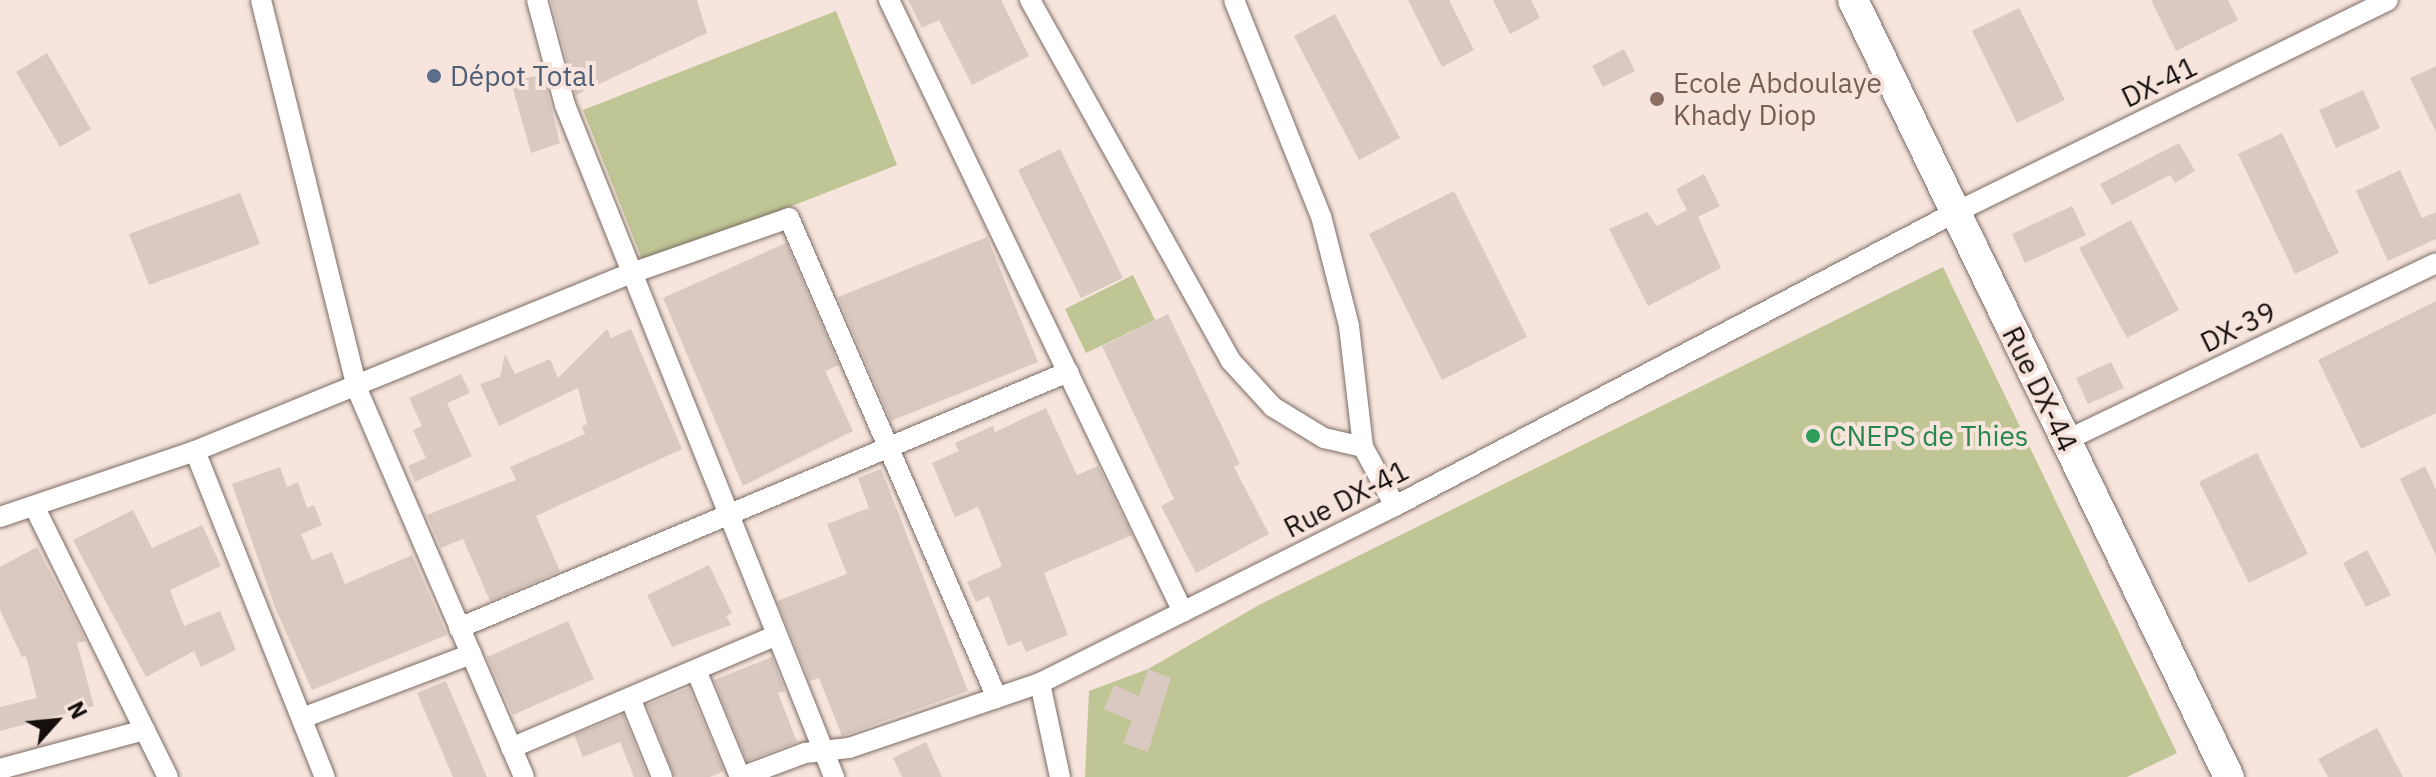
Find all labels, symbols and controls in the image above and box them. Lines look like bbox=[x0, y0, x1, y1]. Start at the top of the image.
street label: DX-41 bbox=[2116, 50, 2202, 114]
place label: Dépot Total bbox=[450, 59, 595, 93]
place label: Ecole Abdoulaye Khady Diop bbox=[1673, 66, 1882, 132]
marker: Dépot Total bbox=[425, 67, 443, 85]
marker: Ecole Abdoulaye Khady Diop bbox=[1648, 90, 1666, 108]
street label: DX-39 bbox=[2195, 295, 2281, 359]
street label: Rue DX-44 bbox=[1995, 321, 2085, 457]
place label: CNEPS de Thies bbox=[1829, 419, 2028, 453]
marker: CNEPS de Thies bbox=[1804, 427, 1822, 445]
street label: Rue DX-41 bbox=[1278, 453, 1414, 545]
north arrow bbox=[16, 681, 96, 761]
text: N bbox=[61, 696, 94, 724]

